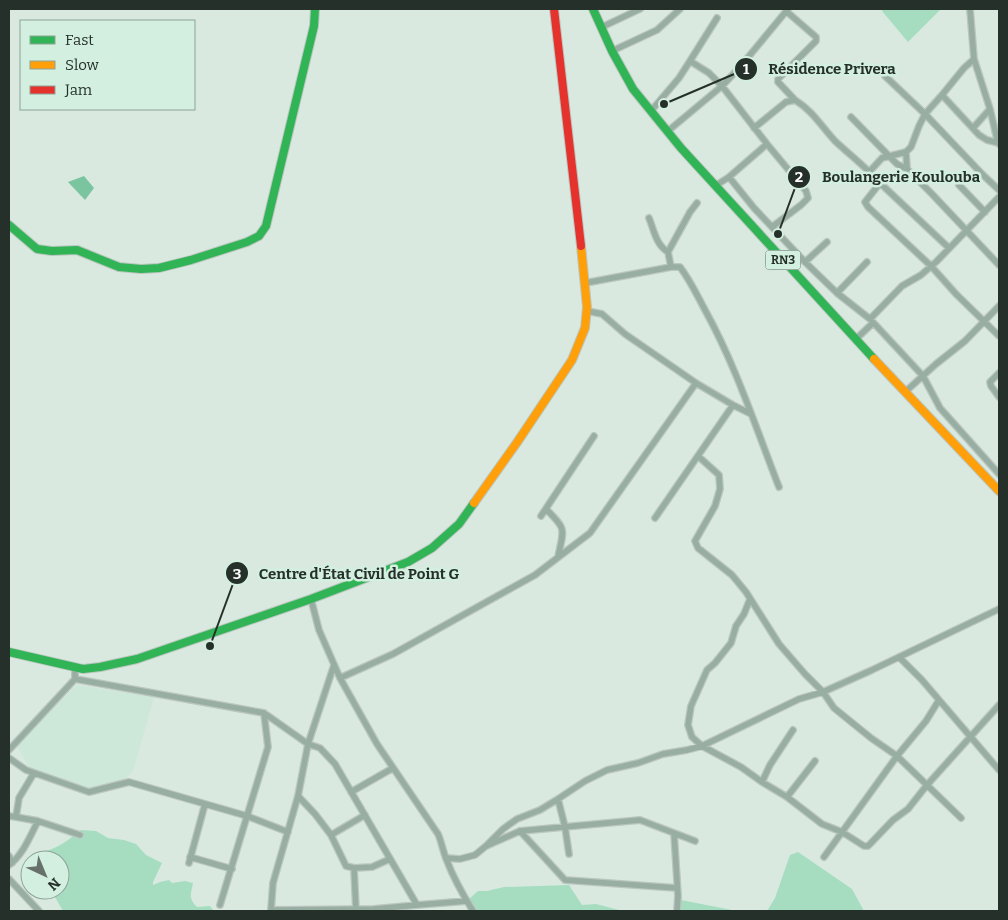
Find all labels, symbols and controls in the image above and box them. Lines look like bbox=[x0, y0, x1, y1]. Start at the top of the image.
legend bbox=[20, 20, 195, 110]
text: Fast bbox=[65, 31, 94, 49]
callout: Résidence Privera bbox=[733, 54, 906, 84]
text: Slow bbox=[65, 56, 100, 74]
text: 1 bbox=[743, 60, 750, 78]
text: Résidence Privera bbox=[768, 60, 896, 78]
text: Jam bbox=[64, 81, 93, 99]
callout: Boulangerie Koulouba bbox=[787, 162, 990, 192]
text: 2 bbox=[795, 168, 803, 186]
text: Boulangerie Koulouba bbox=[822, 168, 981, 186]
road number: RN3 bbox=[766, 250, 800, 270]
callout: Centre d'État Civil de Point G bbox=[224, 558, 469, 588]
text: 3 bbox=[233, 565, 241, 583]
text: Centre d'État Civil de Point G bbox=[259, 565, 459, 583]
north arrow bbox=[20, 850, 70, 900]
text: N bbox=[44, 874, 63, 894]

